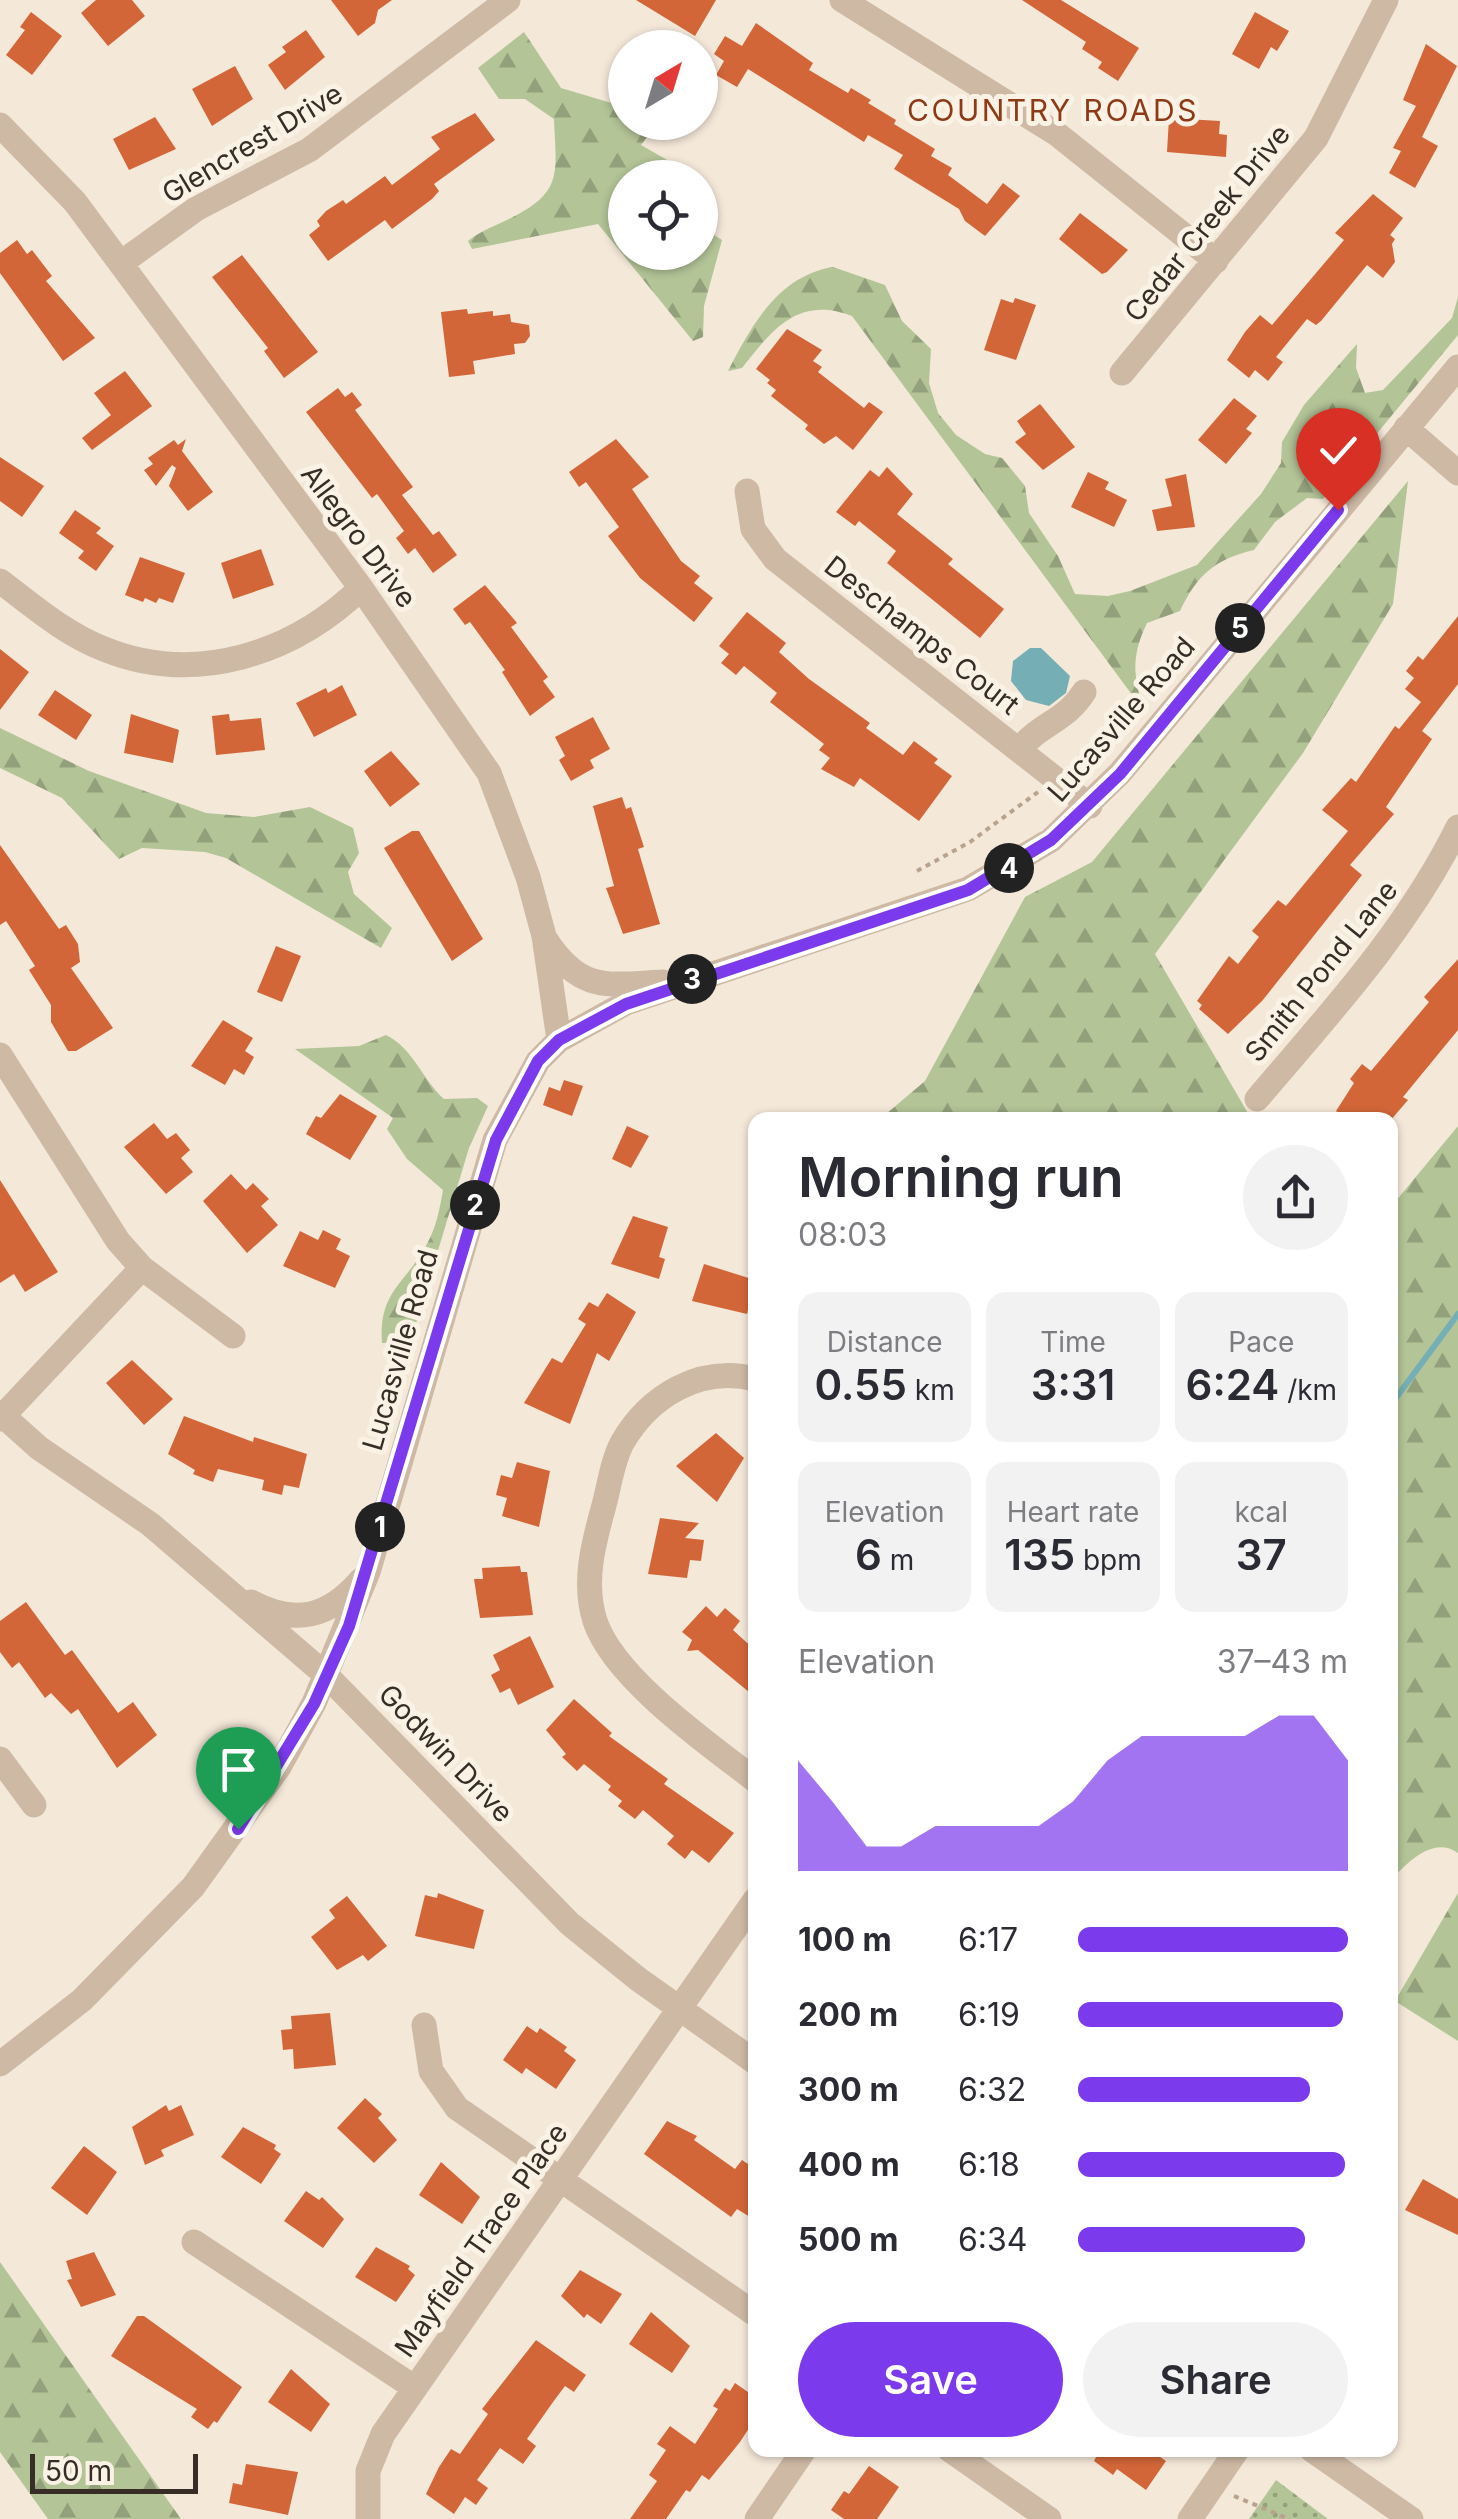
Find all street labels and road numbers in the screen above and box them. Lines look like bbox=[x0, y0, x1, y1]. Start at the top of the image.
street label: Glencrest Drive bbox=[156, 76, 348, 210]
street label: Cedar Creek Drive bbox=[1117, 118, 1297, 328]
street label: Allegro Drive bbox=[294, 458, 424, 614]
street label: Deschamps Court bbox=[818, 548, 1026, 722]
street label: Lucasville Road bbox=[1040, 630, 1202, 808]
street label: Smith Pond Lane bbox=[1238, 874, 1404, 1068]
street label: Lucasville Road bbox=[355, 1246, 445, 1454]
street label: Godwin Drive bbox=[372, 1677, 520, 1829]
street label: Mayfield Trace Place bbox=[387, 2117, 575, 2363]

